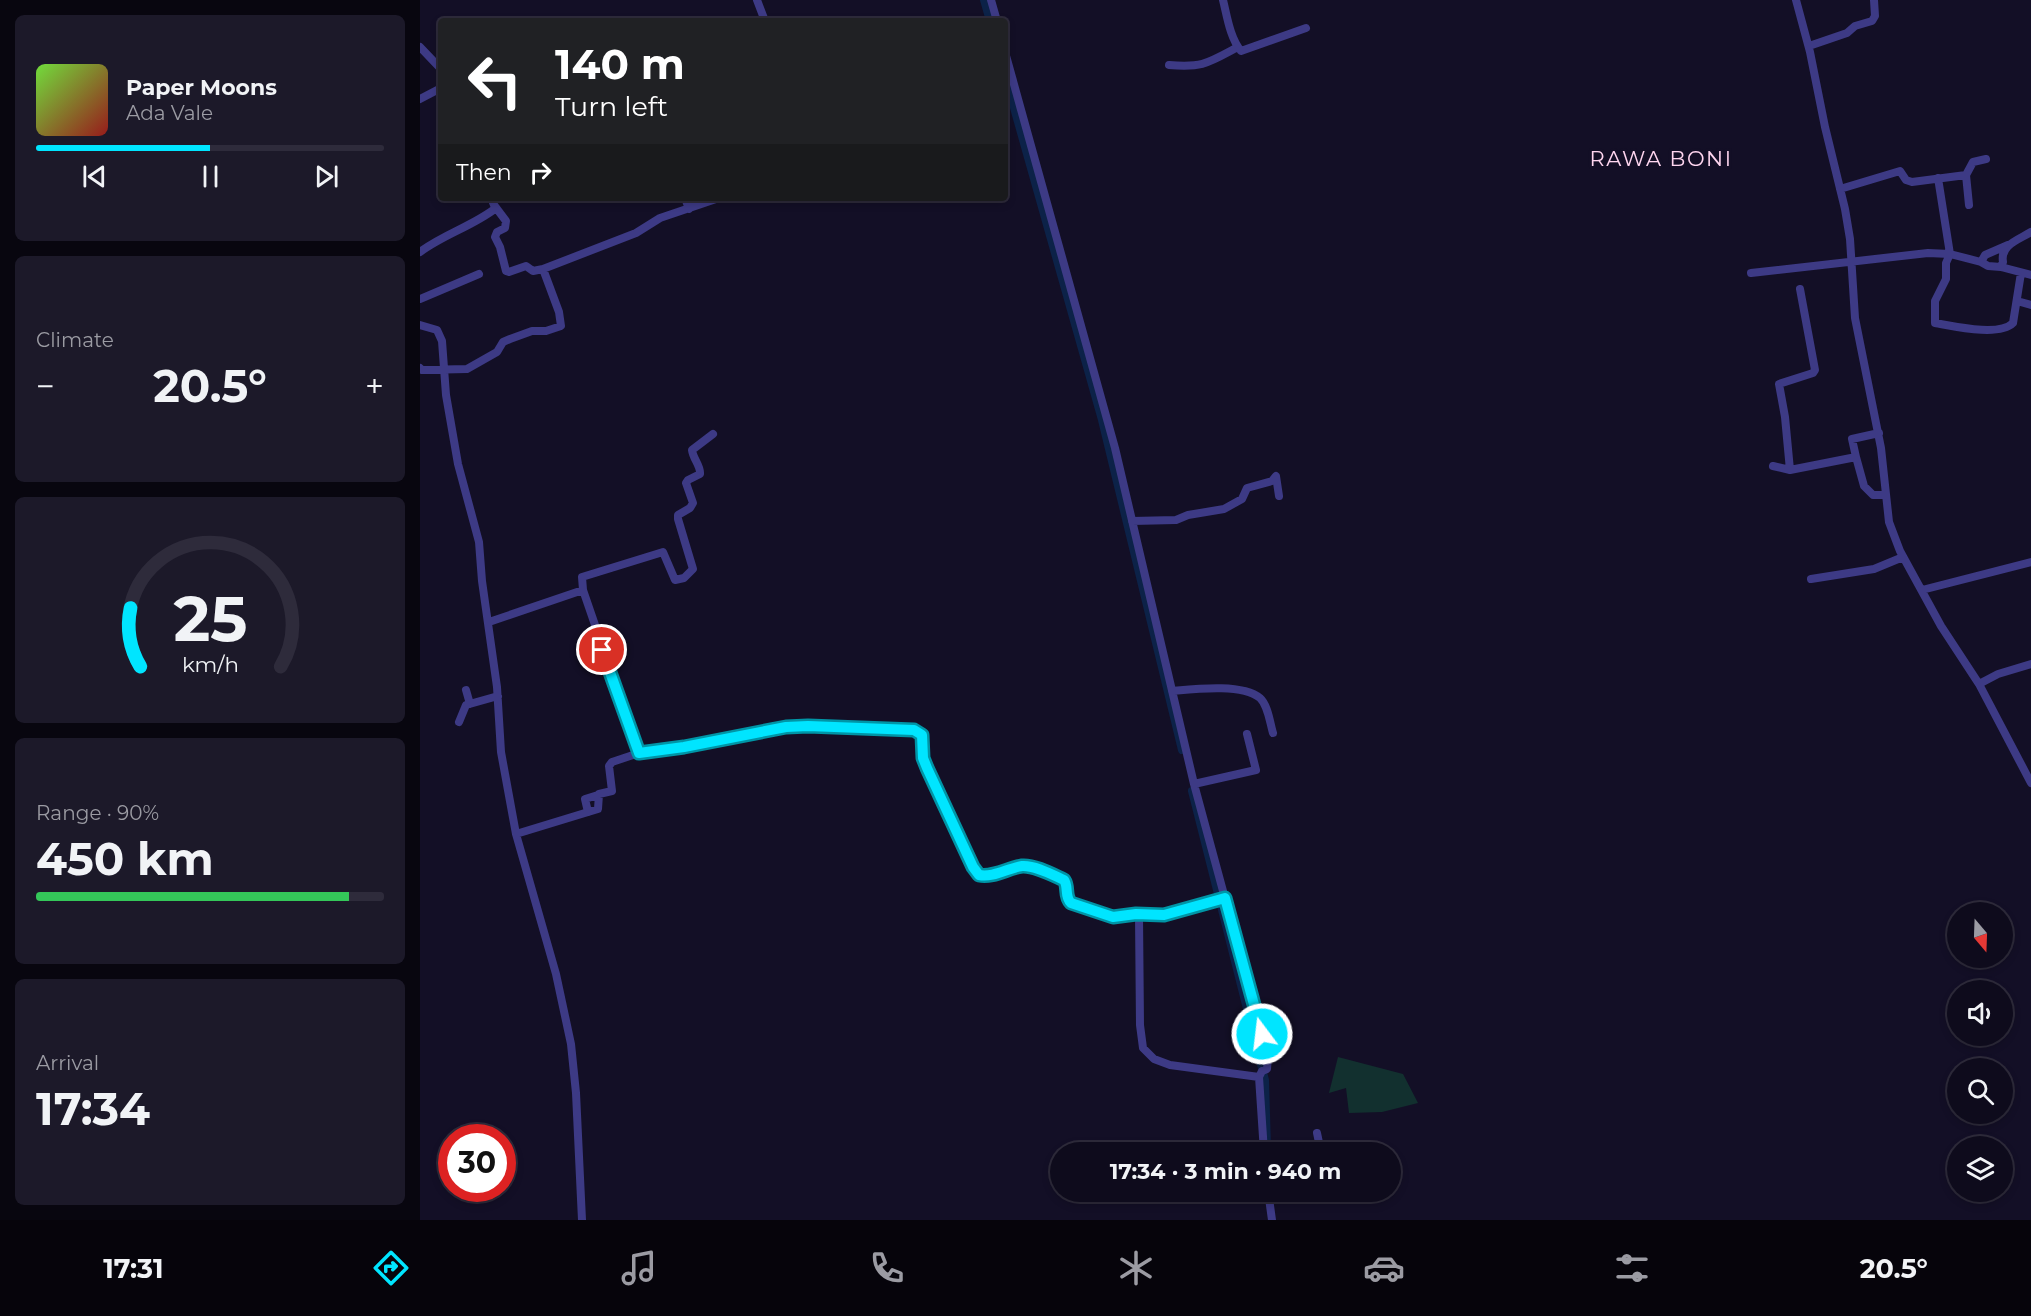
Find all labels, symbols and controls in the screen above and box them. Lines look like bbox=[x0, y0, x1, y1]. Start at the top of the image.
text: 140 m bbox=[555, 38, 685, 90]
icon: left bbox=[456, 42, 534, 120]
text: Paper Moons bbox=[126, 74, 277, 101]
text: Turn left bbox=[555, 90, 668, 123]
text: Ada Vale bbox=[126, 101, 213, 125]
district label: RAWA BONI bbox=[1590, 146, 1732, 171]
icon: right bbox=[524, 156, 557, 189]
text: Then bbox=[456, 159, 512, 186]
icon: previous bbox=[78, 160, 111, 193]
icon: pause bbox=[194, 160, 227, 193]
icon: next bbox=[310, 160, 343, 193]
text: Climate bbox=[36, 328, 114, 352]
text: 20.5° bbox=[153, 358, 267, 413]
text: − bbox=[36, 366, 55, 406]
text: + bbox=[365, 366, 384, 406]
text: 25 bbox=[173, 581, 247, 657]
pin bbox=[576, 624, 627, 675]
icon: arrive bbox=[585, 633, 618, 666]
text: km/h bbox=[181, 651, 239, 677]
text: Range · 90% bbox=[36, 801, 159, 825]
text: 450 km bbox=[36, 831, 214, 886]
north arrow bbox=[1947, 902, 2013, 968]
map controls bbox=[1947, 902, 2013, 1202]
button: sound bbox=[1947, 980, 2013, 1046]
position arrow bbox=[1230, 1002, 1294, 1066]
text: Arrival bbox=[36, 1051, 99, 1075]
button: search bbox=[1947, 1058, 2013, 1124]
text: 17:34 bbox=[36, 1081, 150, 1136]
speed limit sign: 30 bbox=[438, 1124, 516, 1202]
button: layers bbox=[1947, 1136, 2013, 1202]
text: 17:34 · 3 min · 940 m bbox=[1110, 1158, 1341, 1185]
icon: directions bbox=[370, 1247, 412, 1289]
icon: music bbox=[618, 1247, 660, 1289]
icon: phone bbox=[866, 1247, 908, 1289]
icon: climate bbox=[1115, 1247, 1157, 1289]
icon: car bbox=[1363, 1247, 1405, 1289]
icon: filters bbox=[1611, 1247, 1653, 1289]
text: 17:31 bbox=[103, 1252, 164, 1285]
text: 20.5° bbox=[1860, 1252, 1928, 1285]

